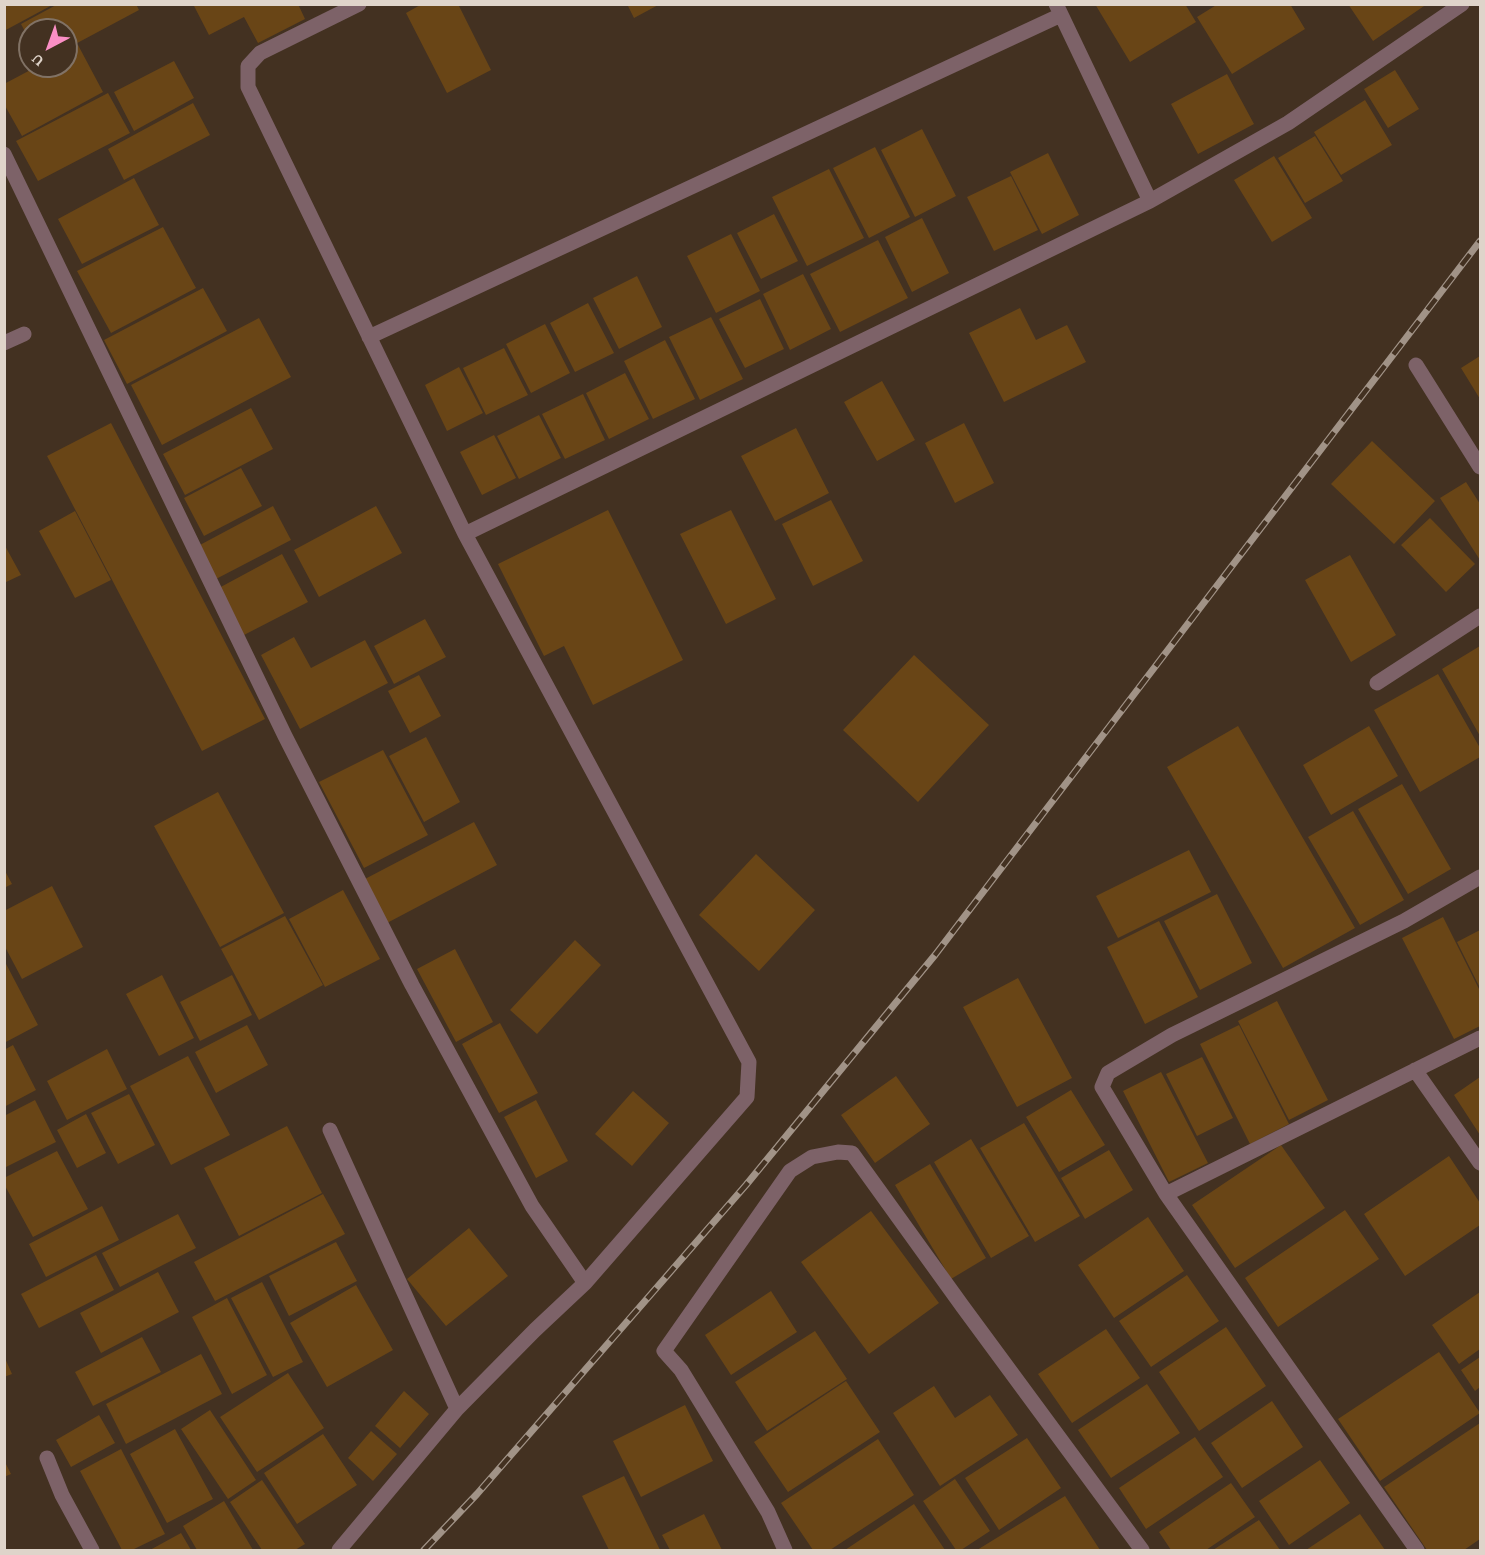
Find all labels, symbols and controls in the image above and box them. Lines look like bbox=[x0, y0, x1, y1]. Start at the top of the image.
north arrow bbox=[18, 18, 78, 78]
text: U bbox=[27, 50, 47, 70]

